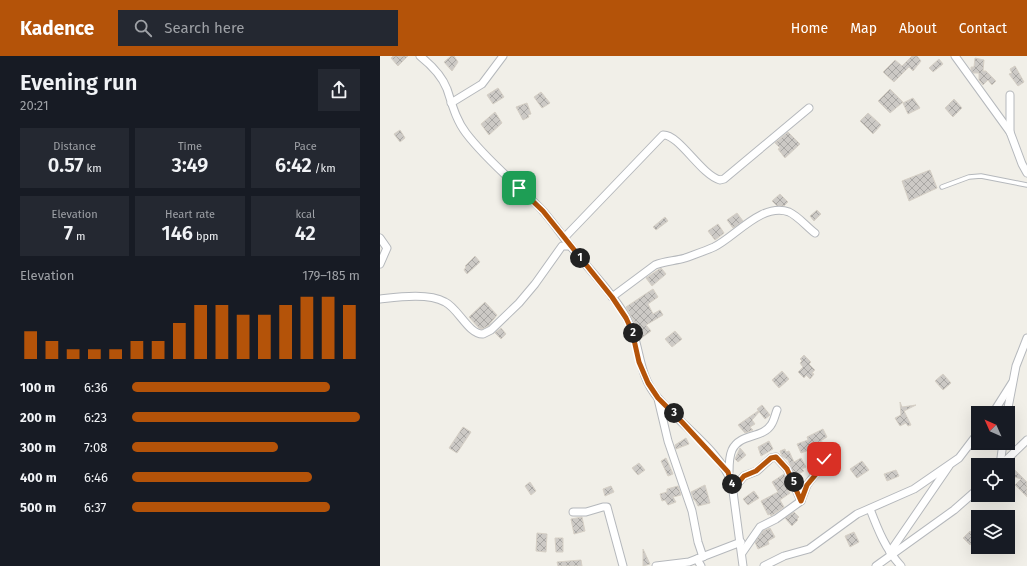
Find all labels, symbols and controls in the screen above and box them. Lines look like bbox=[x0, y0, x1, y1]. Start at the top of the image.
search box bbox=[118, 10, 398, 46]
text: Kadence bbox=[20, 17, 94, 40]
icon: search bbox=[132, 17, 154, 39]
text: Search here bbox=[164, 19, 244, 37]
text: Home bbox=[791, 20, 828, 37]
text: Map bbox=[850, 20, 877, 37]
text: About bbox=[899, 20, 937, 37]
text: Contact bbox=[959, 20, 1007, 37]
text: Evening run bbox=[20, 69, 137, 96]
button: share bbox=[318, 69, 360, 111]
text: 20:21 bbox=[20, 98, 49, 113]
text: Distance bbox=[53, 140, 96, 153]
text: Time bbox=[178, 140, 202, 153]
text: Pace bbox=[294, 140, 317, 153]
text: 0.57 bbox=[48, 153, 84, 177]
text: 3:49 bbox=[172, 153, 208, 177]
text: 6:42 bbox=[275, 153, 312, 177]
text: km bbox=[84, 162, 102, 175]
text: /km bbox=[312, 162, 336, 175]
pin bbox=[502, 171, 536, 205]
icon: arrive bbox=[508, 177, 530, 199]
text: Elevation bbox=[52, 208, 98, 221]
text: Heart rate bbox=[165, 208, 215, 221]
text: kcal bbox=[295, 208, 315, 221]
text: 7 bbox=[64, 221, 73, 245]
text: 146 bbox=[162, 221, 193, 245]
text: 42 bbox=[295, 221, 316, 245]
text: m bbox=[73, 230, 85, 243]
text: bpm bbox=[193, 230, 218, 243]
pin: 1 bbox=[570, 248, 590, 268]
text: 1 bbox=[577, 251, 583, 264]
text: Elevation bbox=[20, 268, 74, 283]
text: 179–185 m bbox=[302, 268, 360, 283]
pin: 2 bbox=[623, 323, 643, 343]
text: 2 bbox=[630, 326, 636, 339]
text: 100 m bbox=[20, 380, 55, 395]
text: 6:36 bbox=[84, 380, 108, 395]
pin: 3 bbox=[664, 403, 684, 423]
text: 3 bbox=[671, 406, 677, 419]
north arrow bbox=[971, 406, 1015, 450]
map controls bbox=[971, 406, 1015, 554]
text: 200 m bbox=[20, 410, 56, 425]
text: 6:23 bbox=[84, 410, 107, 425]
text: 300 m bbox=[20, 440, 56, 455]
text: 7:08 bbox=[84, 440, 107, 455]
pin bbox=[807, 442, 841, 476]
icon: check bbox=[813, 448, 835, 470]
button: locate bbox=[971, 458, 1015, 502]
text: 400 m bbox=[20, 470, 57, 485]
text: 6:46 bbox=[84, 470, 108, 485]
pin: 5 bbox=[784, 472, 804, 492]
pin: 4 bbox=[722, 474, 742, 494]
text: 5 bbox=[791, 475, 797, 488]
text: 4 bbox=[729, 477, 735, 490]
text: 500 m bbox=[20, 500, 56, 515]
text: 6:37 bbox=[84, 500, 106, 515]
button: layers bbox=[971, 510, 1015, 554]

